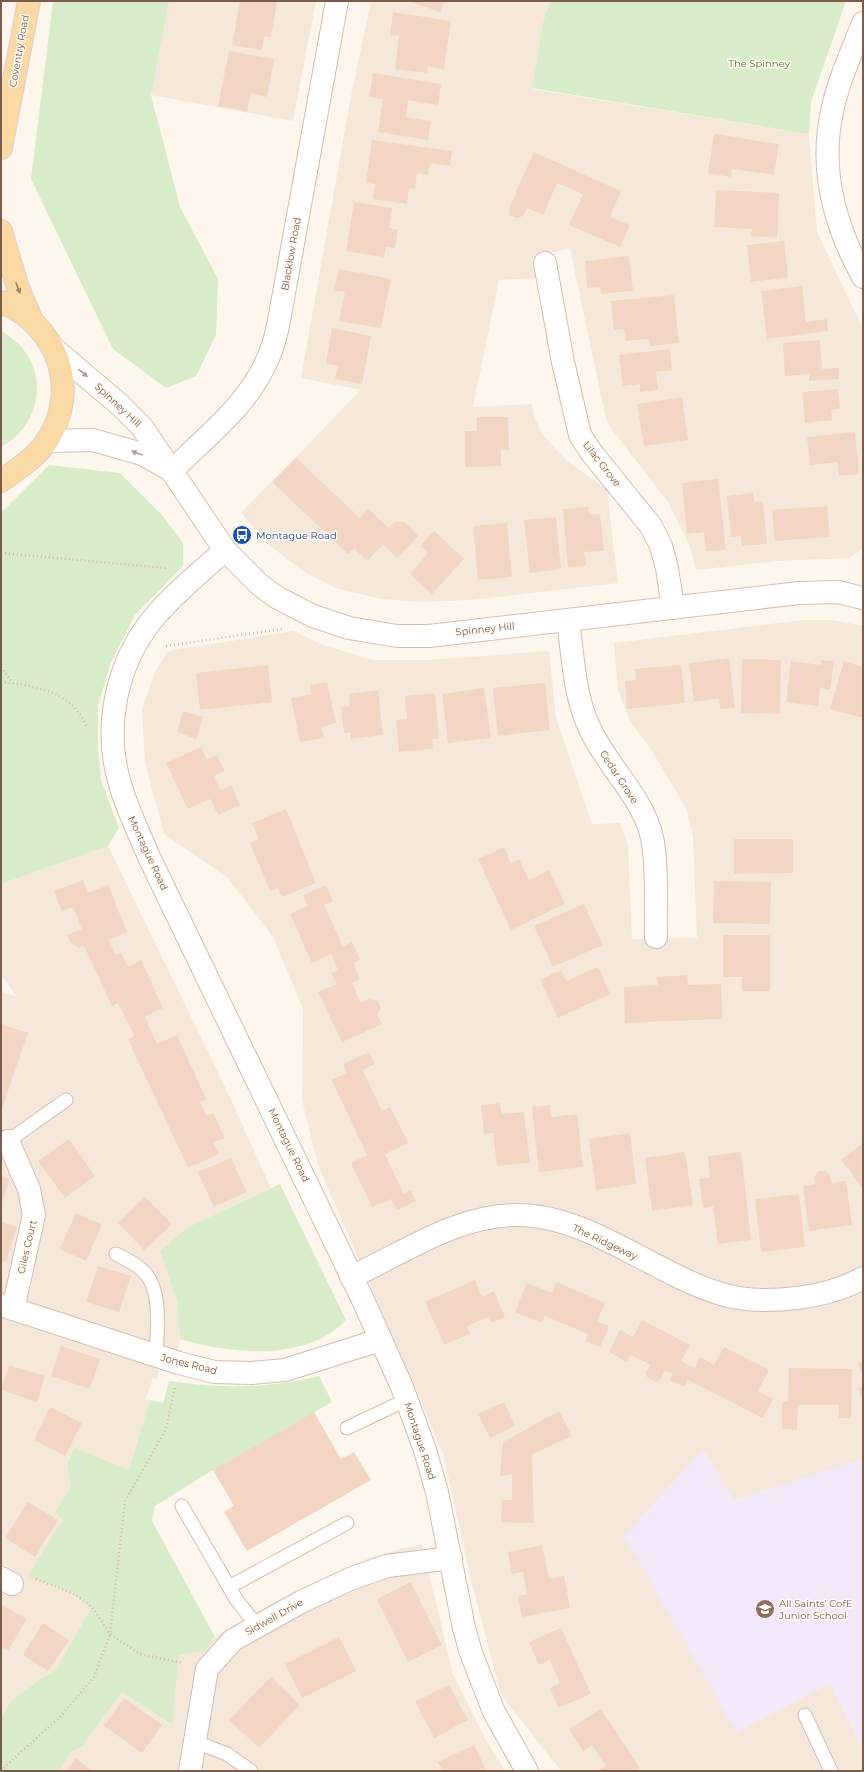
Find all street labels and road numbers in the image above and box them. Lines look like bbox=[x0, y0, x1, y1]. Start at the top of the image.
street label: Coventry Road bbox=[6, 14, 32, 88]
street label: Blacklow Road bbox=[278, 216, 304, 292]
street label: Spinney Hill bbox=[92, 380, 144, 430]
street label: Lilac Grove bbox=[580, 439, 624, 489]
street label: Spinney Hill bbox=[455, 619, 515, 639]
street label: Cedar Grove bbox=[597, 748, 641, 806]
street label: Montague Road bbox=[125, 814, 171, 892]
street label: Montague Road bbox=[265, 1106, 313, 1184]
street label: Giles Court bbox=[15, 1219, 39, 1275]
street label: The Ridgeway bbox=[570, 1221, 640, 1263]
street label: Jones Road bbox=[158, 1350, 219, 1377]
street label: Montague Road bbox=[401, 1401, 439, 1481]
street label: Sidwell Drive bbox=[243, 1596, 305, 1638]

